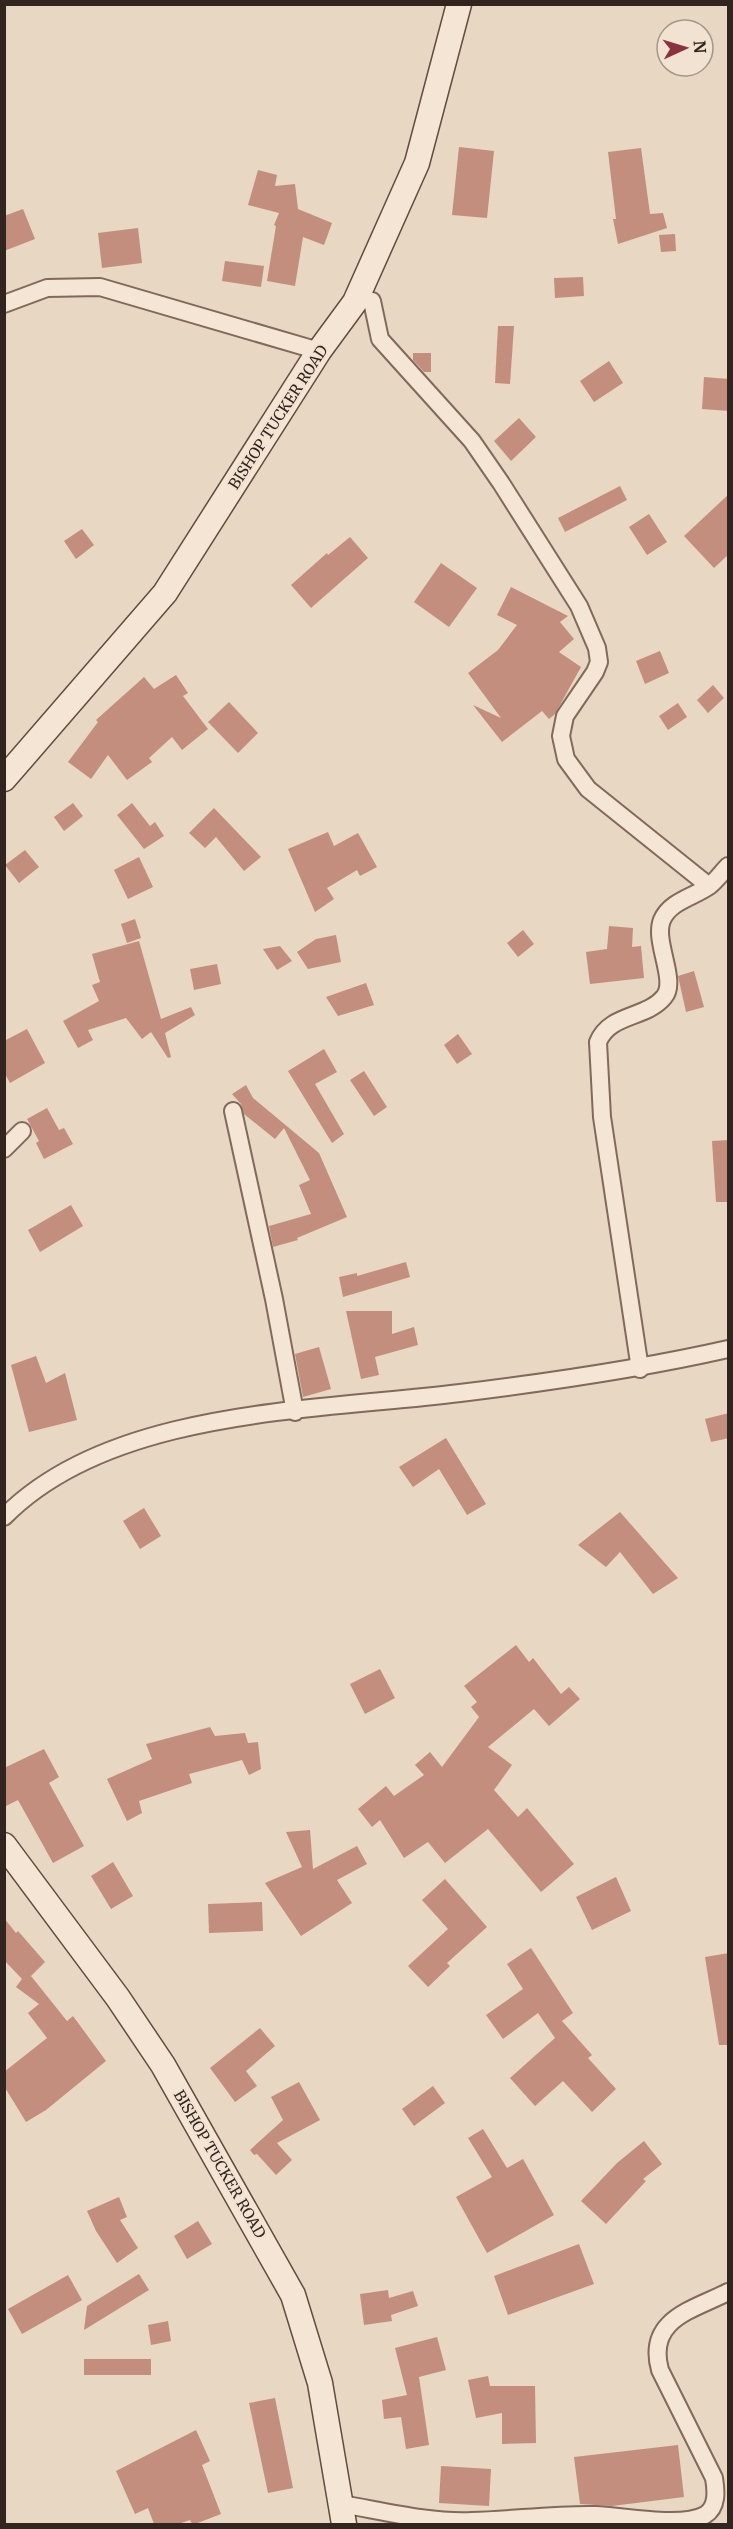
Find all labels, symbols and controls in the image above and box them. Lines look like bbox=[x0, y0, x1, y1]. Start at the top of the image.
north arrow bbox=[655, 18, 715, 78]
text: N bbox=[690, 40, 710, 54]
street label: BISHOP TUCKER ROAD bbox=[224, 341, 332, 493]
street label: BISHOP TUCKER ROAD bbox=[170, 2086, 270, 2242]

